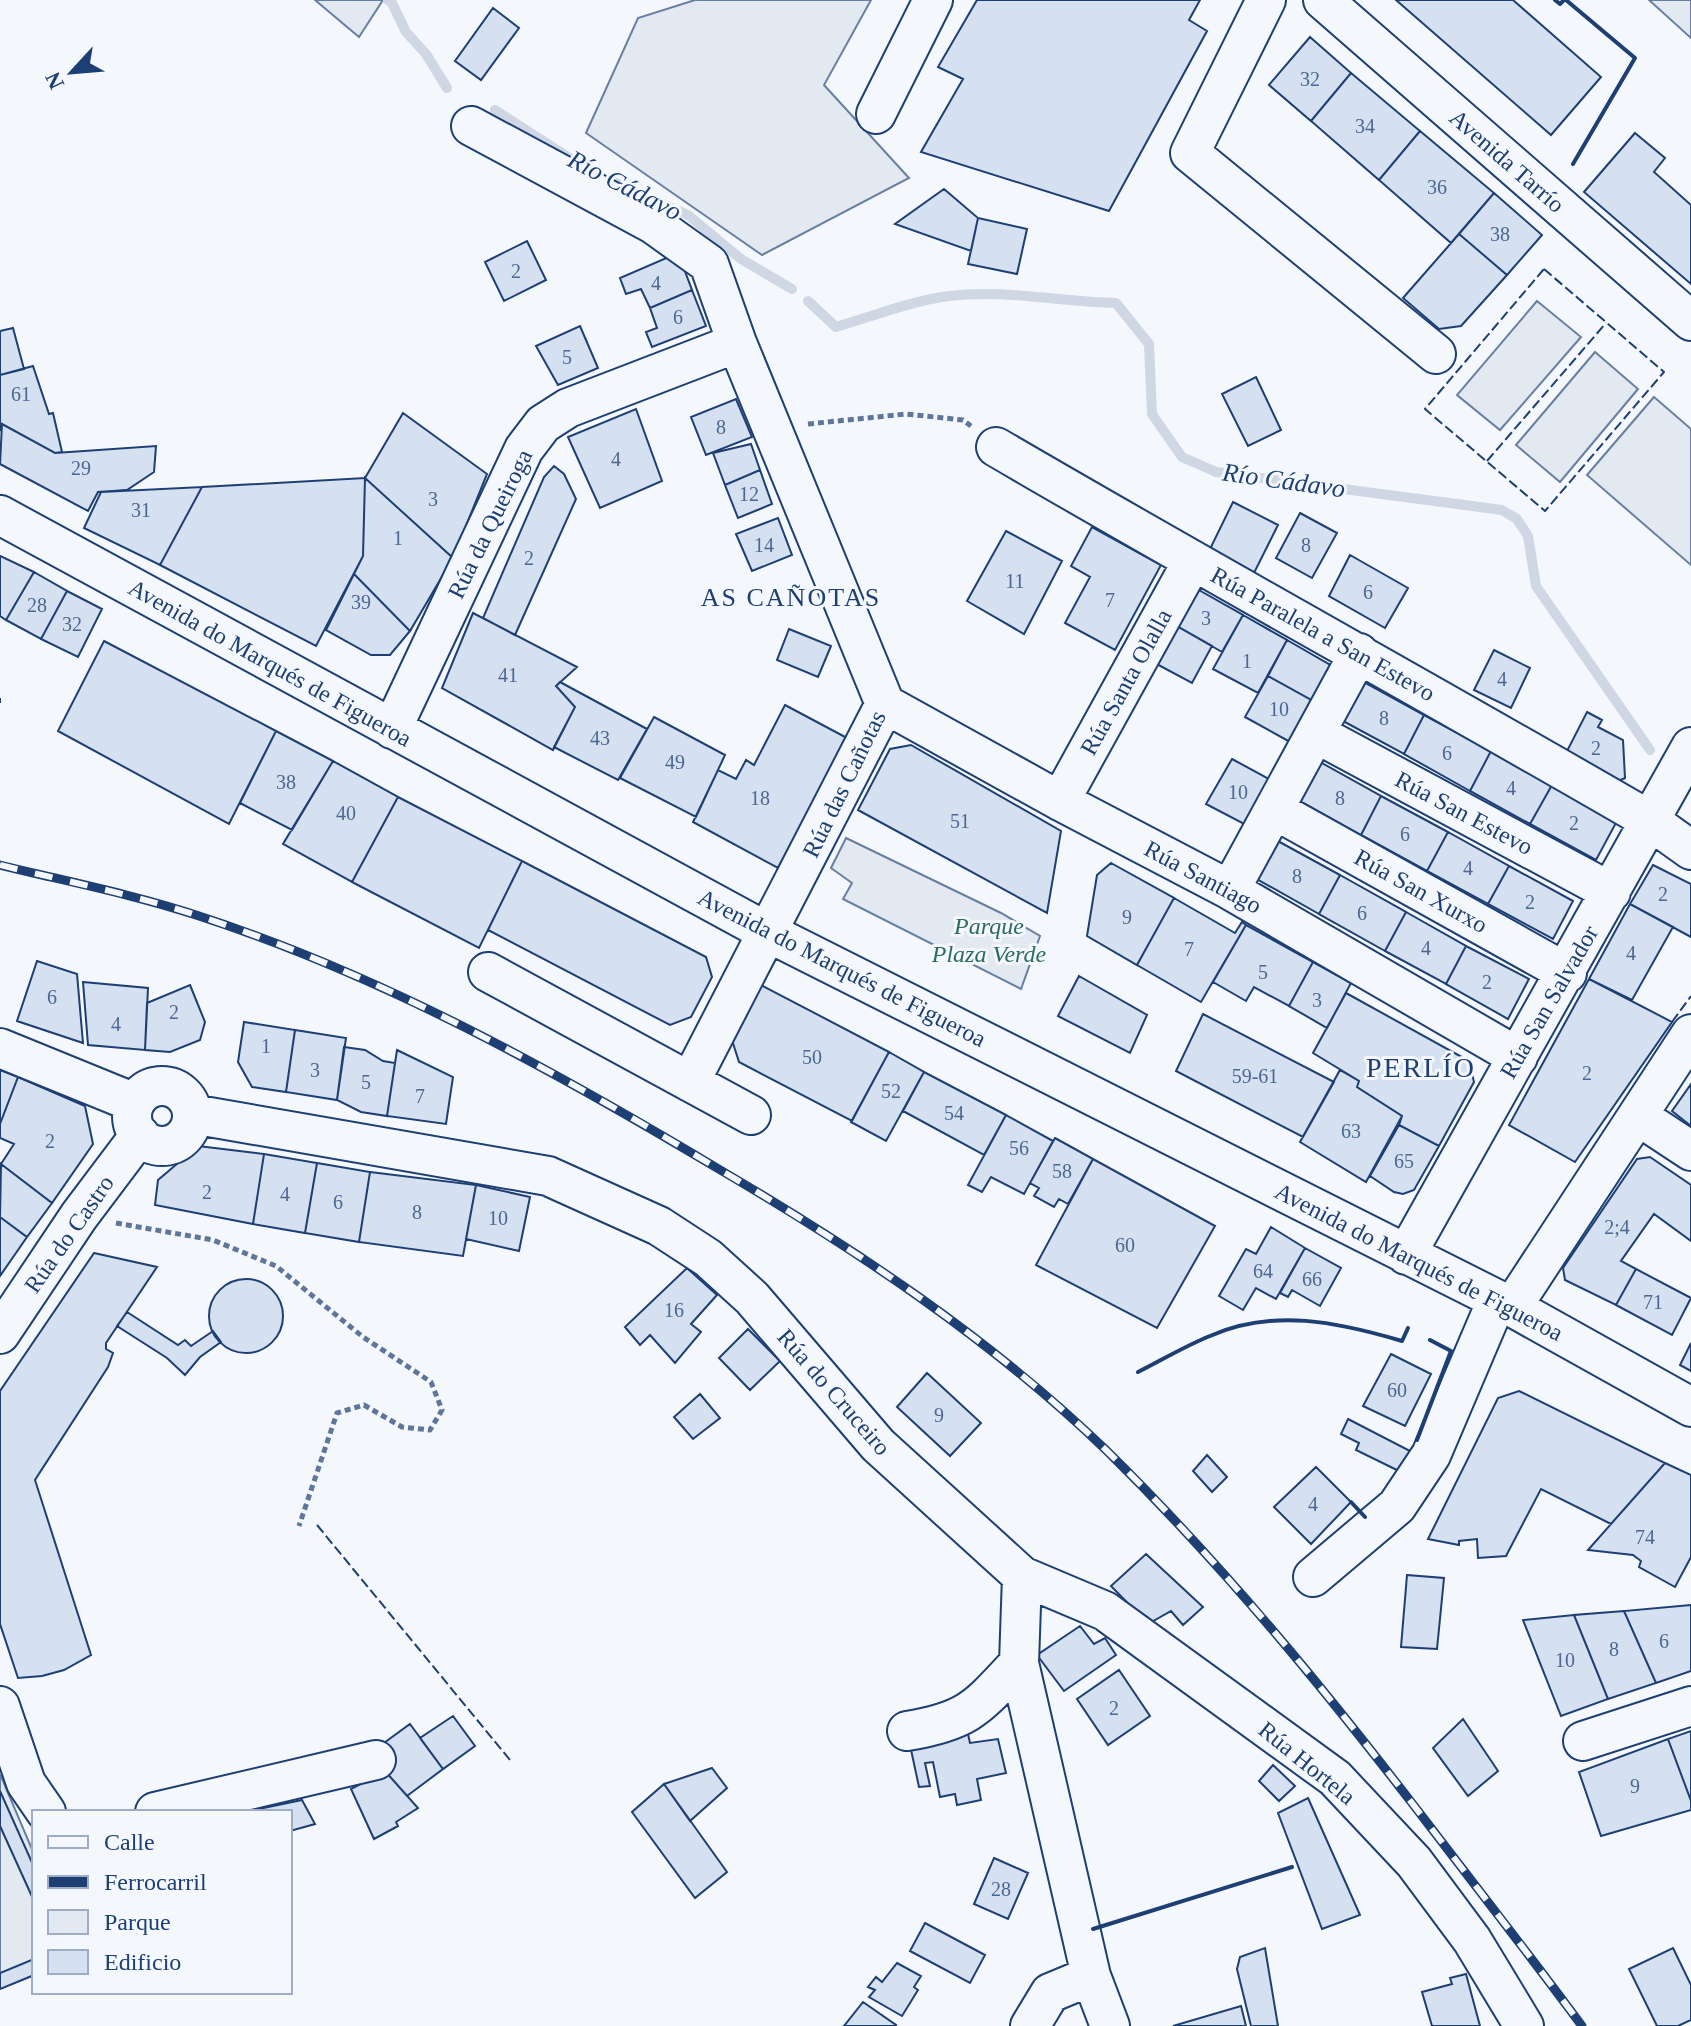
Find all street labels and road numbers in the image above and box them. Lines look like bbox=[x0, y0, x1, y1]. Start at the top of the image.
street label: Avenida Tarrío bbox=[1444, 104, 1570, 218]
street label: Rúa da Queiroga bbox=[443, 445, 537, 603]
street label: Rúa Paralela a San Estevo bbox=[1207, 562, 1439, 706]
street label: Avenida do Marqués de Figueroa bbox=[124, 574, 416, 752]
street label: Rúa Santa Olalla bbox=[1075, 604, 1177, 759]
street label: Rúa das Cañotas bbox=[797, 706, 891, 862]
street label: Rúa San Estevo bbox=[1391, 766, 1537, 860]
street label: Rúa Santiago bbox=[1140, 835, 1266, 919]
street label: Rúa San Xurxo bbox=[1350, 844, 1492, 938]
street label: Avenida do Marqués de Figueroa bbox=[694, 884, 991, 1052]
street label: Rúa San Salvador bbox=[1495, 921, 1603, 1083]
street label: Rúa do Castro bbox=[19, 1170, 119, 1298]
street label: Avenida do Marqués de Figueroa bbox=[1271, 1178, 1568, 1346]
street label: Rúa do Cruceiro bbox=[772, 1324, 896, 1460]
street label: Rúa Hortela bbox=[1254, 1716, 1361, 1810]

